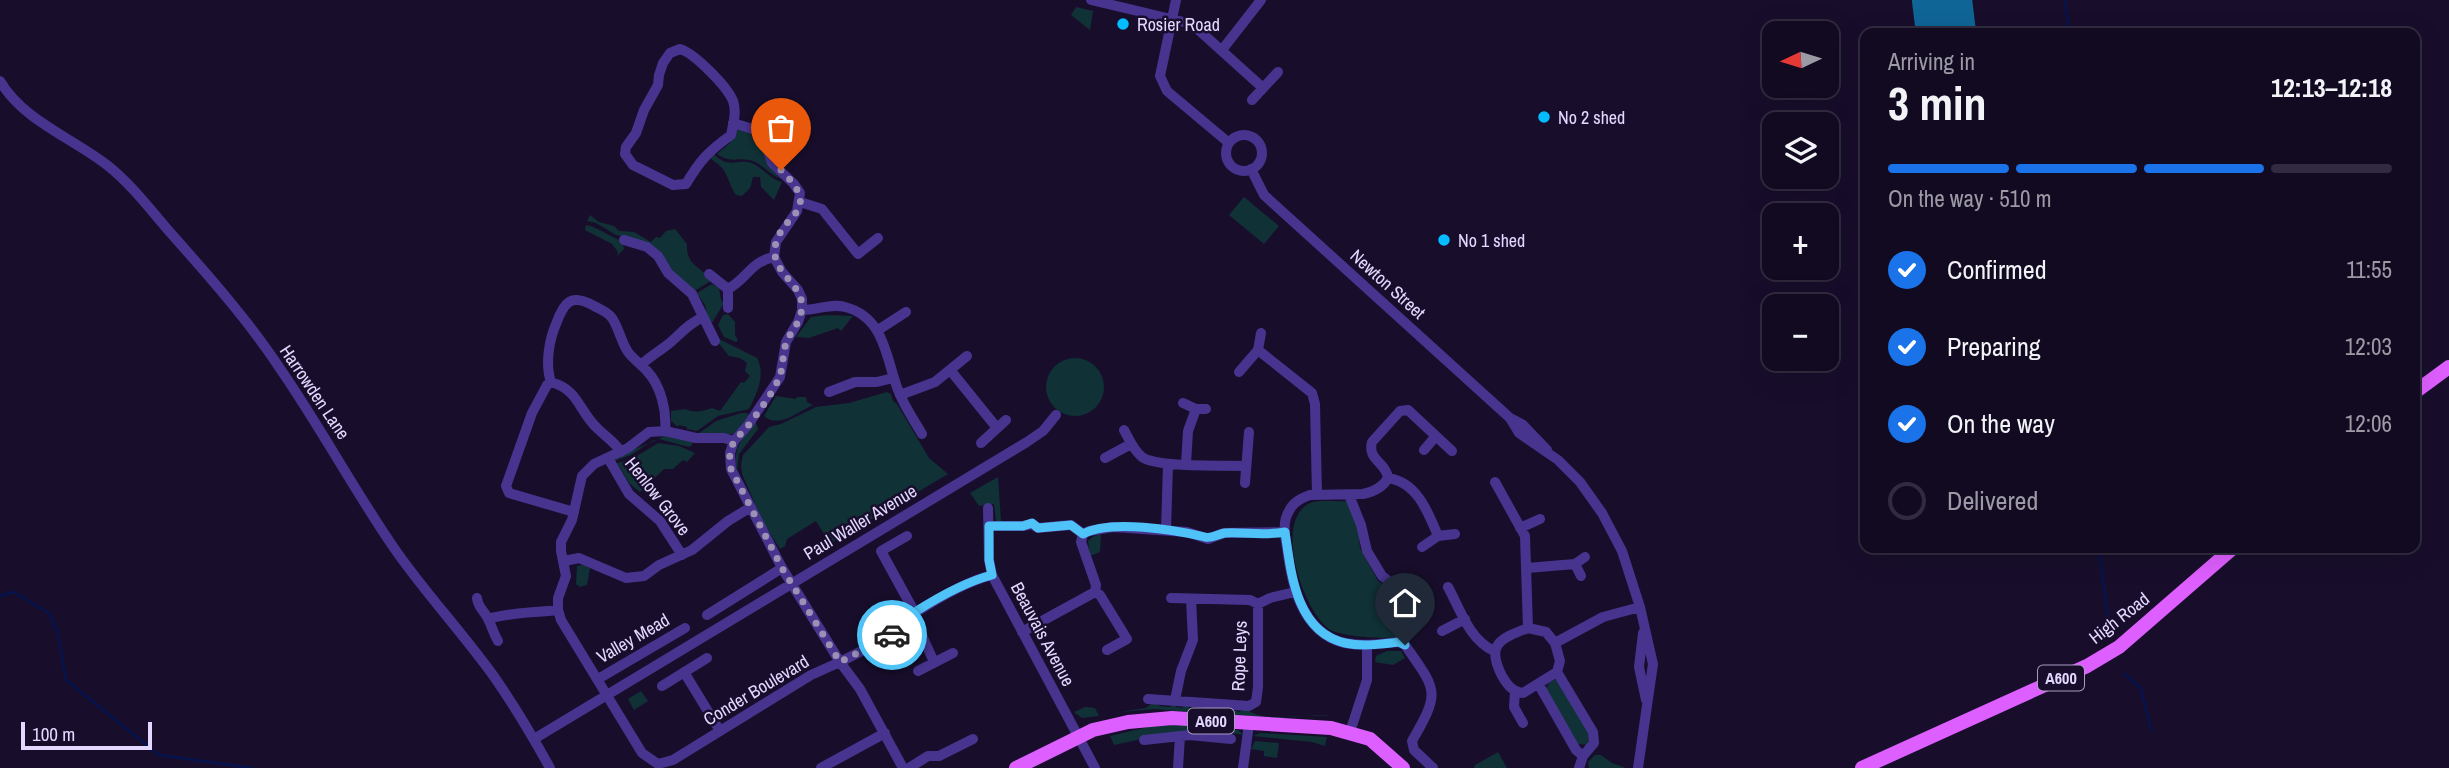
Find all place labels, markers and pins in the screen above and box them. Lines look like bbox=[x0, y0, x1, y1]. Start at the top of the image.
place label: Rosier Road bbox=[1137, 12, 1220, 37]
marker: Rosier Road bbox=[1115, 16, 1131, 32]
pin bbox=[751, 98, 811, 170]
place label: No 2 shed bbox=[1558, 105, 1625, 130]
marker: No 2 shed bbox=[1536, 109, 1552, 125]
place label: No 1 shed bbox=[1458, 228, 1525, 253]
marker: No 1 shed bbox=[1436, 232, 1452, 248]
pin bbox=[1375, 573, 1435, 645]

